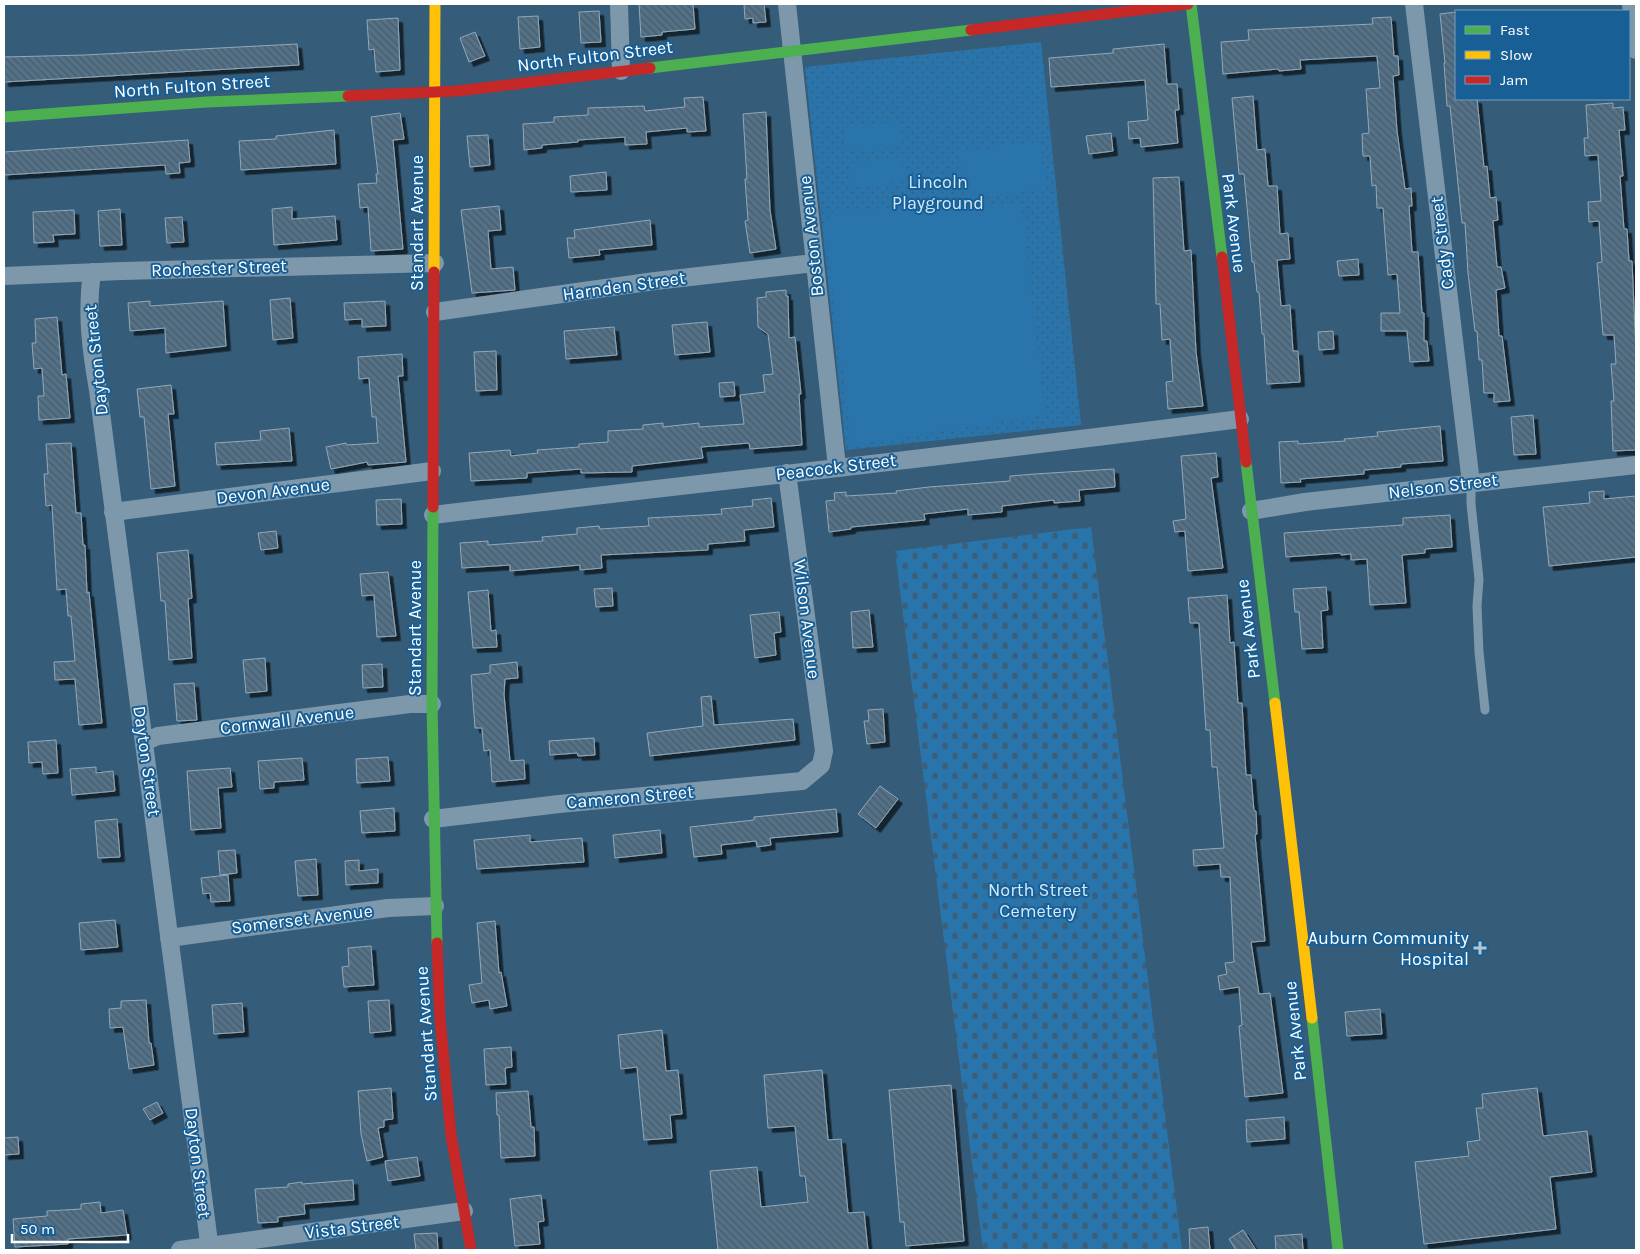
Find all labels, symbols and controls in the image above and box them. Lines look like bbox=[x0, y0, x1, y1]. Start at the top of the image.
legend bbox=[1455, 10, 1630, 100]
text: Fast bbox=[1500, 21, 1530, 39]
street label: North Fulton Street bbox=[516, 36, 674, 76]
text: Slow bbox=[1500, 46, 1532, 64]
street label: North Fulton Street bbox=[113, 70, 271, 102]
text: Jam bbox=[1500, 71, 1528, 89]
street label: Standart Avenue bbox=[406, 155, 428, 291]
park label: Lincoln Playground bbox=[892, 171, 984, 214]
street label: Park Avenue bbox=[1217, 172, 1251, 274]
street label: Boston Avenue bbox=[794, 174, 828, 298]
street label: Cady Street bbox=[1425, 195, 1459, 291]
street label: Rochester Street bbox=[151, 255, 288, 281]
street label: Harnden Street bbox=[561, 266, 687, 306]
street label: Dayton Street bbox=[79, 303, 113, 417]
street label: Peacock Street bbox=[774, 449, 898, 485]
street label: Nelson Street bbox=[1387, 468, 1499, 504]
street label: Devon Avenue bbox=[215, 473, 331, 509]
street label: Wilson Avenue bbox=[789, 558, 825, 680]
street label: Standart Avenue bbox=[404, 560, 426, 696]
street label: Park Avenue bbox=[1231, 578, 1265, 680]
street label: Cornwall Avenue bbox=[219, 701, 355, 739]
street label: Dayton Street bbox=[128, 704, 166, 818]
street label: Cameron Street bbox=[565, 780, 695, 814]
park label: North Street Cemetery bbox=[988, 879, 1088, 922]
street label: Somerset Avenue bbox=[230, 899, 374, 939]
place label: Auburn Community Hospital bbox=[1308, 927, 1470, 970]
marker: Auburn Community Hospital bbox=[1473, 941, 1487, 955]
street label: Standart Avenue bbox=[410, 965, 442, 1103]
street label: Park Avenue bbox=[1279, 980, 1311, 1082]
street label: Dayton Street bbox=[180, 1106, 216, 1220]
street label: Vista Street bbox=[303, 1210, 401, 1244]
scale bar bbox=[12, 1212, 129, 1244]
text: 50 m bbox=[20, 1220, 55, 1238]

